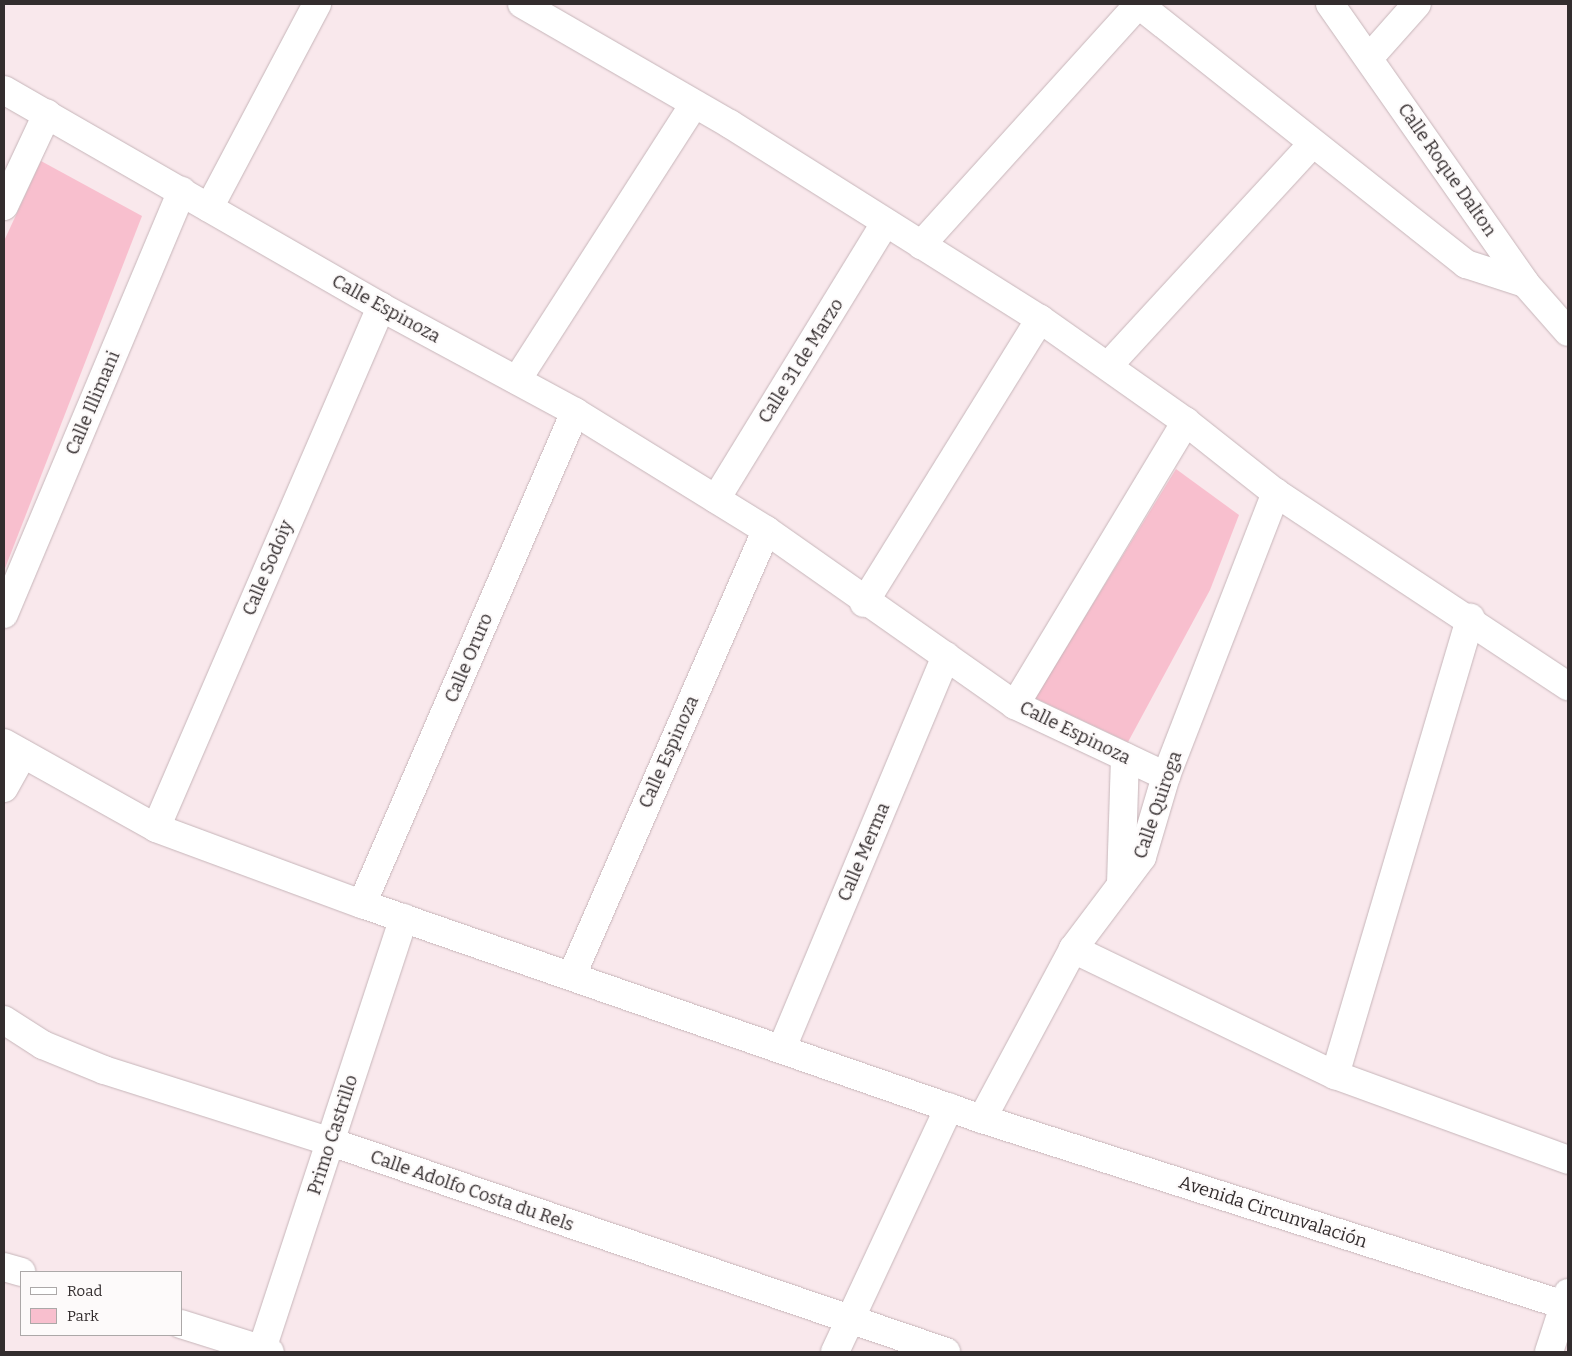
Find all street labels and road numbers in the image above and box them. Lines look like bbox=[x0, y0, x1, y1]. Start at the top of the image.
street label: Calle Roque Dalton bbox=[1393, 99, 1501, 241]
street label: Calle Espinoza bbox=[328, 270, 444, 348]
street label: Calle 31 de Marzo bbox=[754, 295, 848, 427]
street label: Calle Illimani bbox=[61, 348, 125, 458]
street label: Calle Sodoiy bbox=[238, 517, 298, 619]
street label: Calle Oruro bbox=[441, 610, 497, 706]
street label: Calle Espinoza bbox=[635, 692, 703, 812]
street label: Calle Espinoza bbox=[1016, 697, 1134, 769]
street label: Calle Quiroga bbox=[1129, 748, 1187, 862]
street label: Calle Merma bbox=[834, 799, 894, 905]
street label: Primo Castrillo bbox=[303, 1072, 363, 1198]
street label: Calle Adolfo Costa du Rels bbox=[367, 1146, 577, 1236]
street label: Avenida Circunvalación bbox=[1176, 1171, 1370, 1253]

